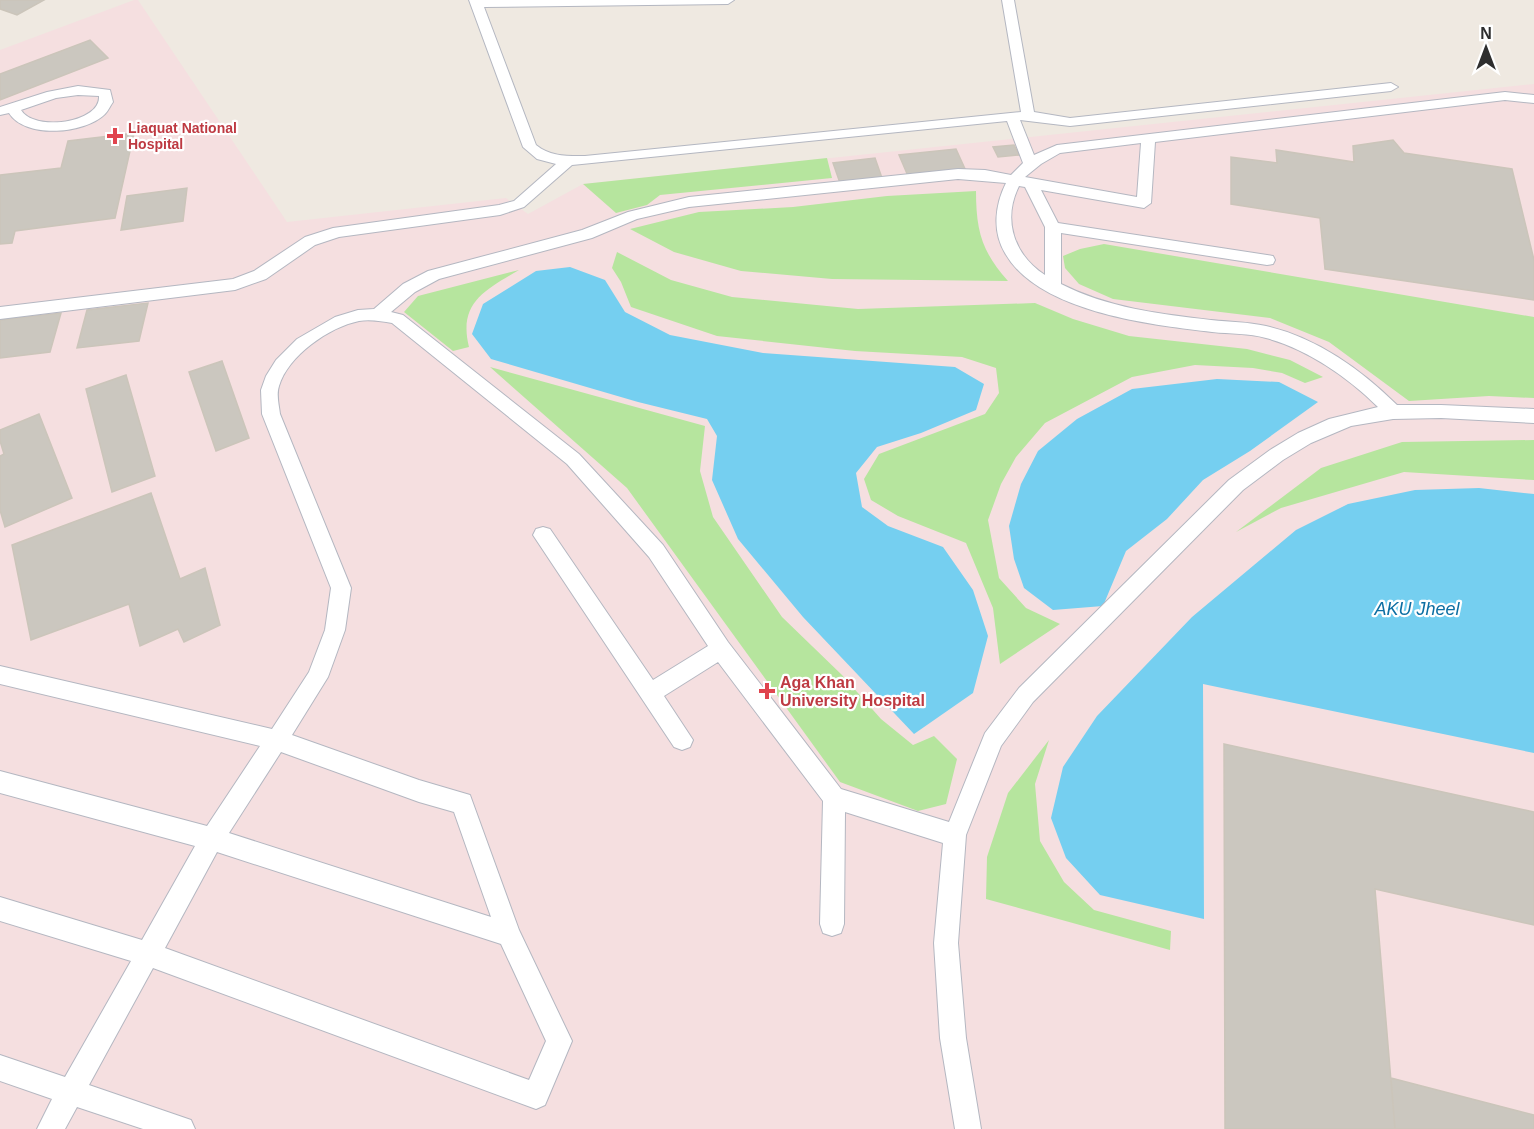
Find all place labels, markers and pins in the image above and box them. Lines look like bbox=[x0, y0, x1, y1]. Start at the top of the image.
place label: Liaquat National Hospital bbox=[128, 120, 237, 152]
marker: Liaquat National Hospital bbox=[106, 127, 124, 145]
place label: Aga Khan University Hospital bbox=[780, 674, 925, 709]
marker: Aga Khan University Hospital bbox=[758, 682, 776, 700]

